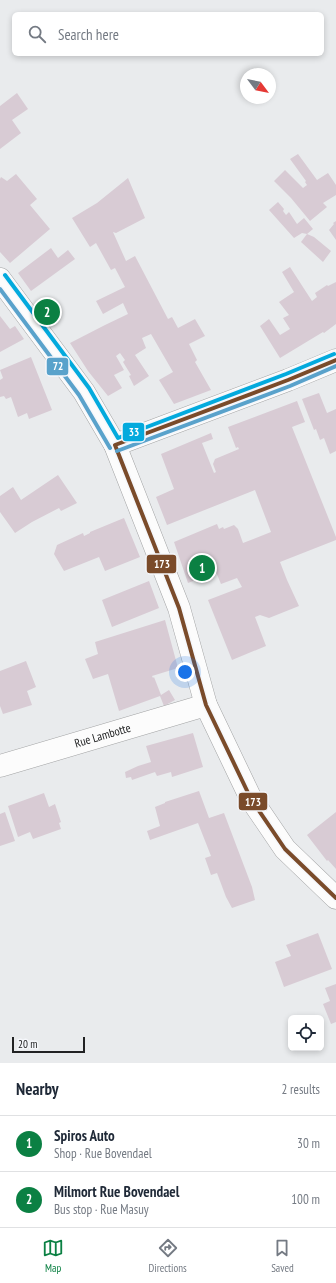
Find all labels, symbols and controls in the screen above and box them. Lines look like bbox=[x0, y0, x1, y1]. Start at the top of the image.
search box bbox=[12, 12, 324, 56]
icon: search bbox=[26, 23, 48, 45]
text: Search here bbox=[58, 25, 119, 44]
north arrow bbox=[240, 68, 276, 104]
pin: 2 bbox=[34, 297, 60, 327]
line badge: 72 bbox=[46, 357, 69, 376]
text: 72 bbox=[53, 359, 63, 373]
line badge: 33 bbox=[122, 422, 145, 442]
text: 33 bbox=[129, 425, 139, 439]
pin: 1 bbox=[189, 553, 215, 583]
line badge: 173 bbox=[146, 554, 177, 574]
text: 173 bbox=[154, 557, 170, 571]
your location bbox=[175, 662, 195, 682]
street label: Rue Lambotte bbox=[73, 720, 132, 751]
line badge: 173 bbox=[238, 792, 268, 811]
text: 173 bbox=[245, 795, 261, 809]
map controls bbox=[288, 1015, 324, 1051]
button: locate bbox=[288, 1015, 324, 1051]
scale bar bbox=[12, 1035, 85, 1054]
text: 20 m bbox=[18, 1037, 37, 1051]
text: Nearby bbox=[16, 1078, 59, 1100]
text: 2 results bbox=[281, 1081, 320, 1098]
text: Spiros Auto bbox=[54, 1126, 115, 1145]
text: 1 bbox=[26, 1135, 32, 1152]
text: 30 m bbox=[297, 1135, 320, 1152]
text: Shop · Rue Bovendael bbox=[54, 1145, 152, 1162]
text: Milmort Rue Bovendael bbox=[54, 1182, 179, 1201]
text: 2 bbox=[26, 1191, 32, 1208]
text: 100 m bbox=[291, 1191, 320, 1208]
text: Bus stop · Rue Masuy bbox=[54, 1201, 149, 1218]
tab: Map bbox=[42, 1237, 64, 1275]
tab: Directions bbox=[149, 1237, 187, 1275]
tab: Saved bbox=[271, 1237, 294, 1275]

